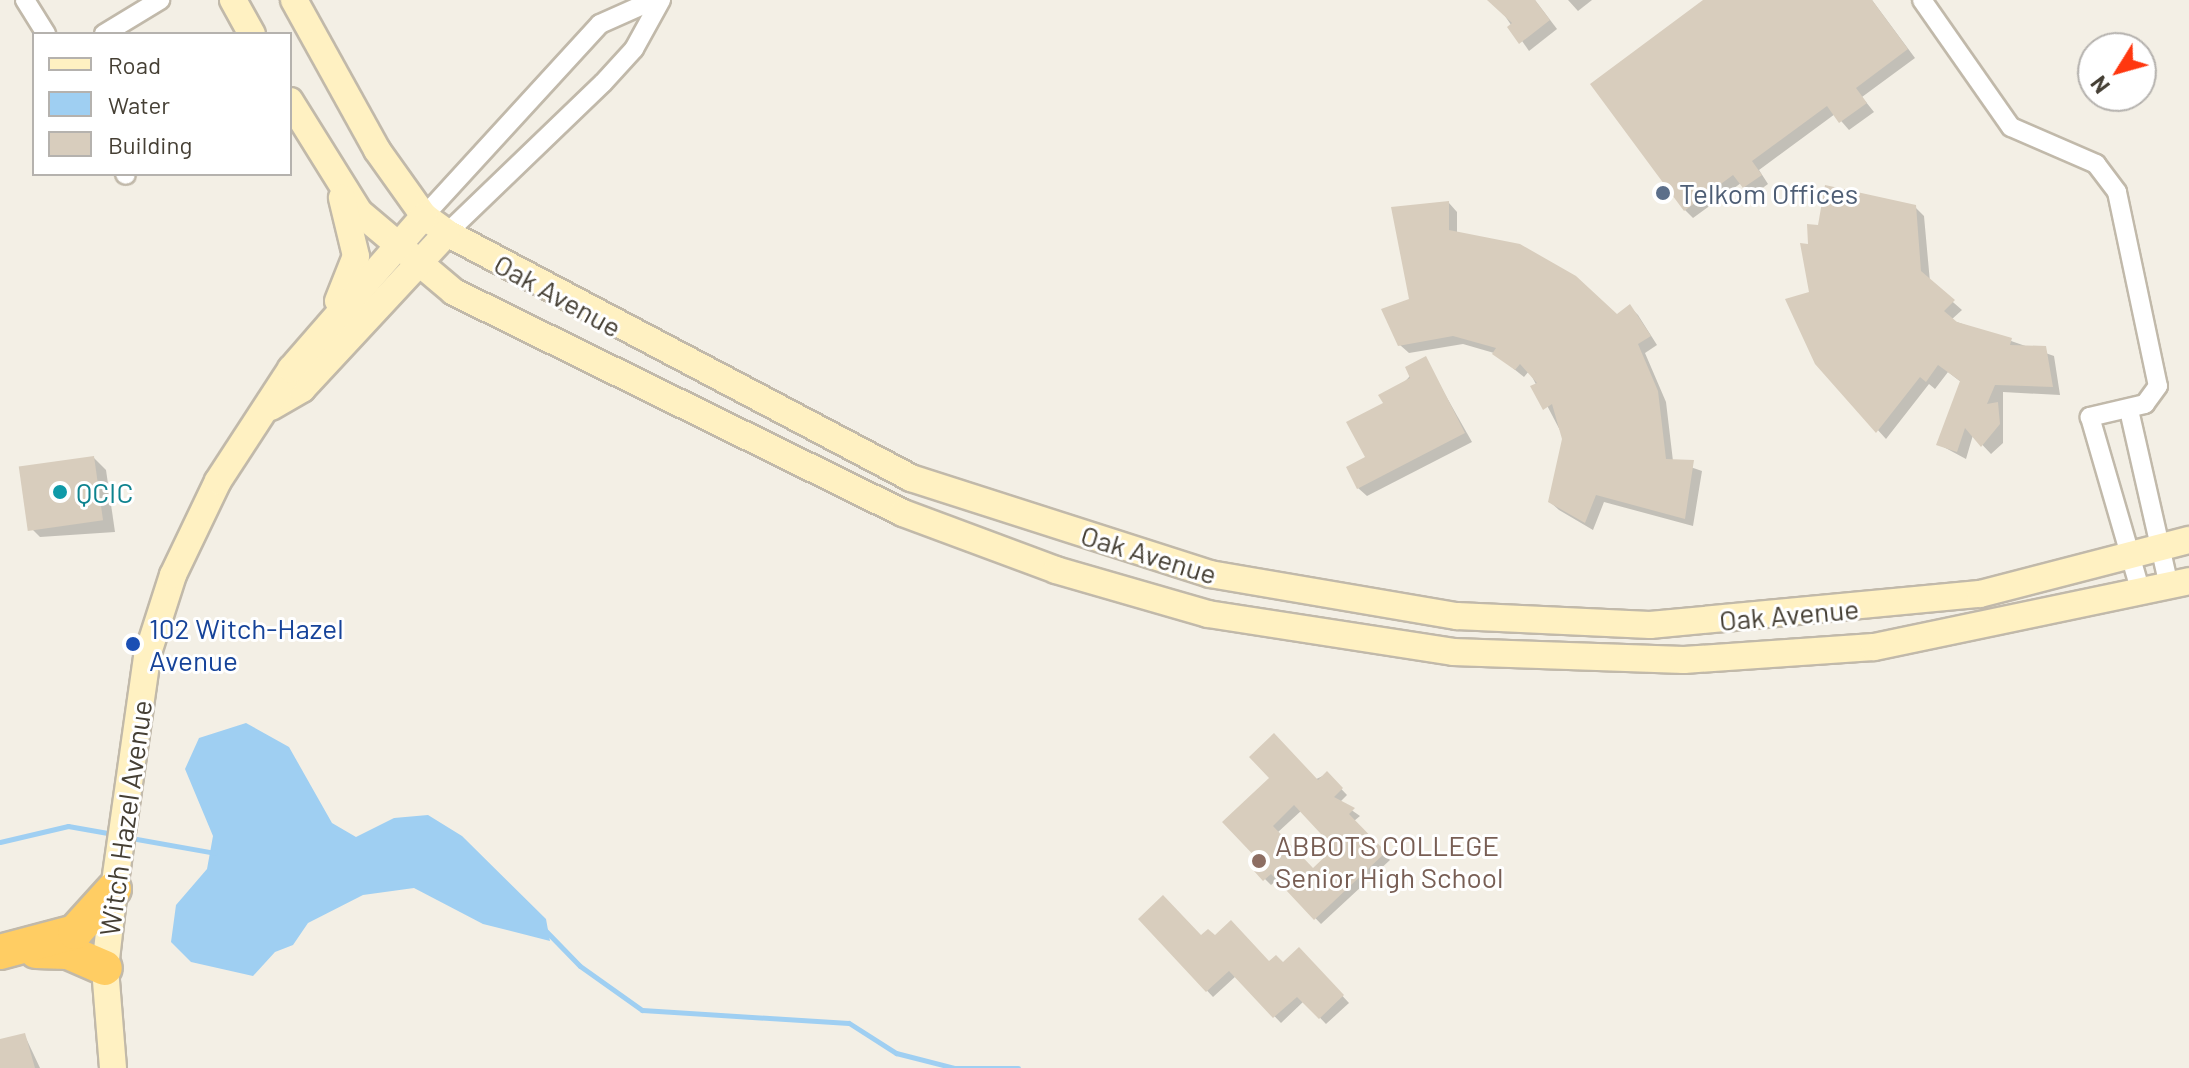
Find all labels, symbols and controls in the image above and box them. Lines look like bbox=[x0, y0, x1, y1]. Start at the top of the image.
legend bbox=[32, 32, 292, 176]
north arrow bbox=[2077, 32, 2157, 112]
text: Road bbox=[108, 50, 161, 79]
text: N bbox=[2085, 72, 2114, 99]
text: Water bbox=[108, 90, 170, 119]
text: Building bbox=[108, 130, 192, 159]
place label: Telkom Offices bbox=[1679, 176, 1858, 210]
marker: Telkom Offices bbox=[1654, 184, 1672, 202]
street label: Oak Avenue bbox=[489, 246, 627, 344]
place label: QCIC bbox=[76, 475, 133, 509]
marker: QCIC bbox=[51, 483, 69, 501]
street label: Oak Avenue bbox=[1077, 517, 1221, 591]
street label: Oak Avenue bbox=[1718, 591, 1860, 637]
place label: 102 Witch-Hazel Avenue bbox=[149, 611, 344, 677]
marker: 102 Witch-Hazel Avenue bbox=[124, 635, 142, 653]
street label: Witch Hazel Avenue bbox=[92, 698, 158, 938]
place label: ABBOTS COLLEGE Senior High School bbox=[1275, 828, 1503, 894]
marker: ABBOTS COLLEGE Senior High School bbox=[1250, 852, 1268, 870]

